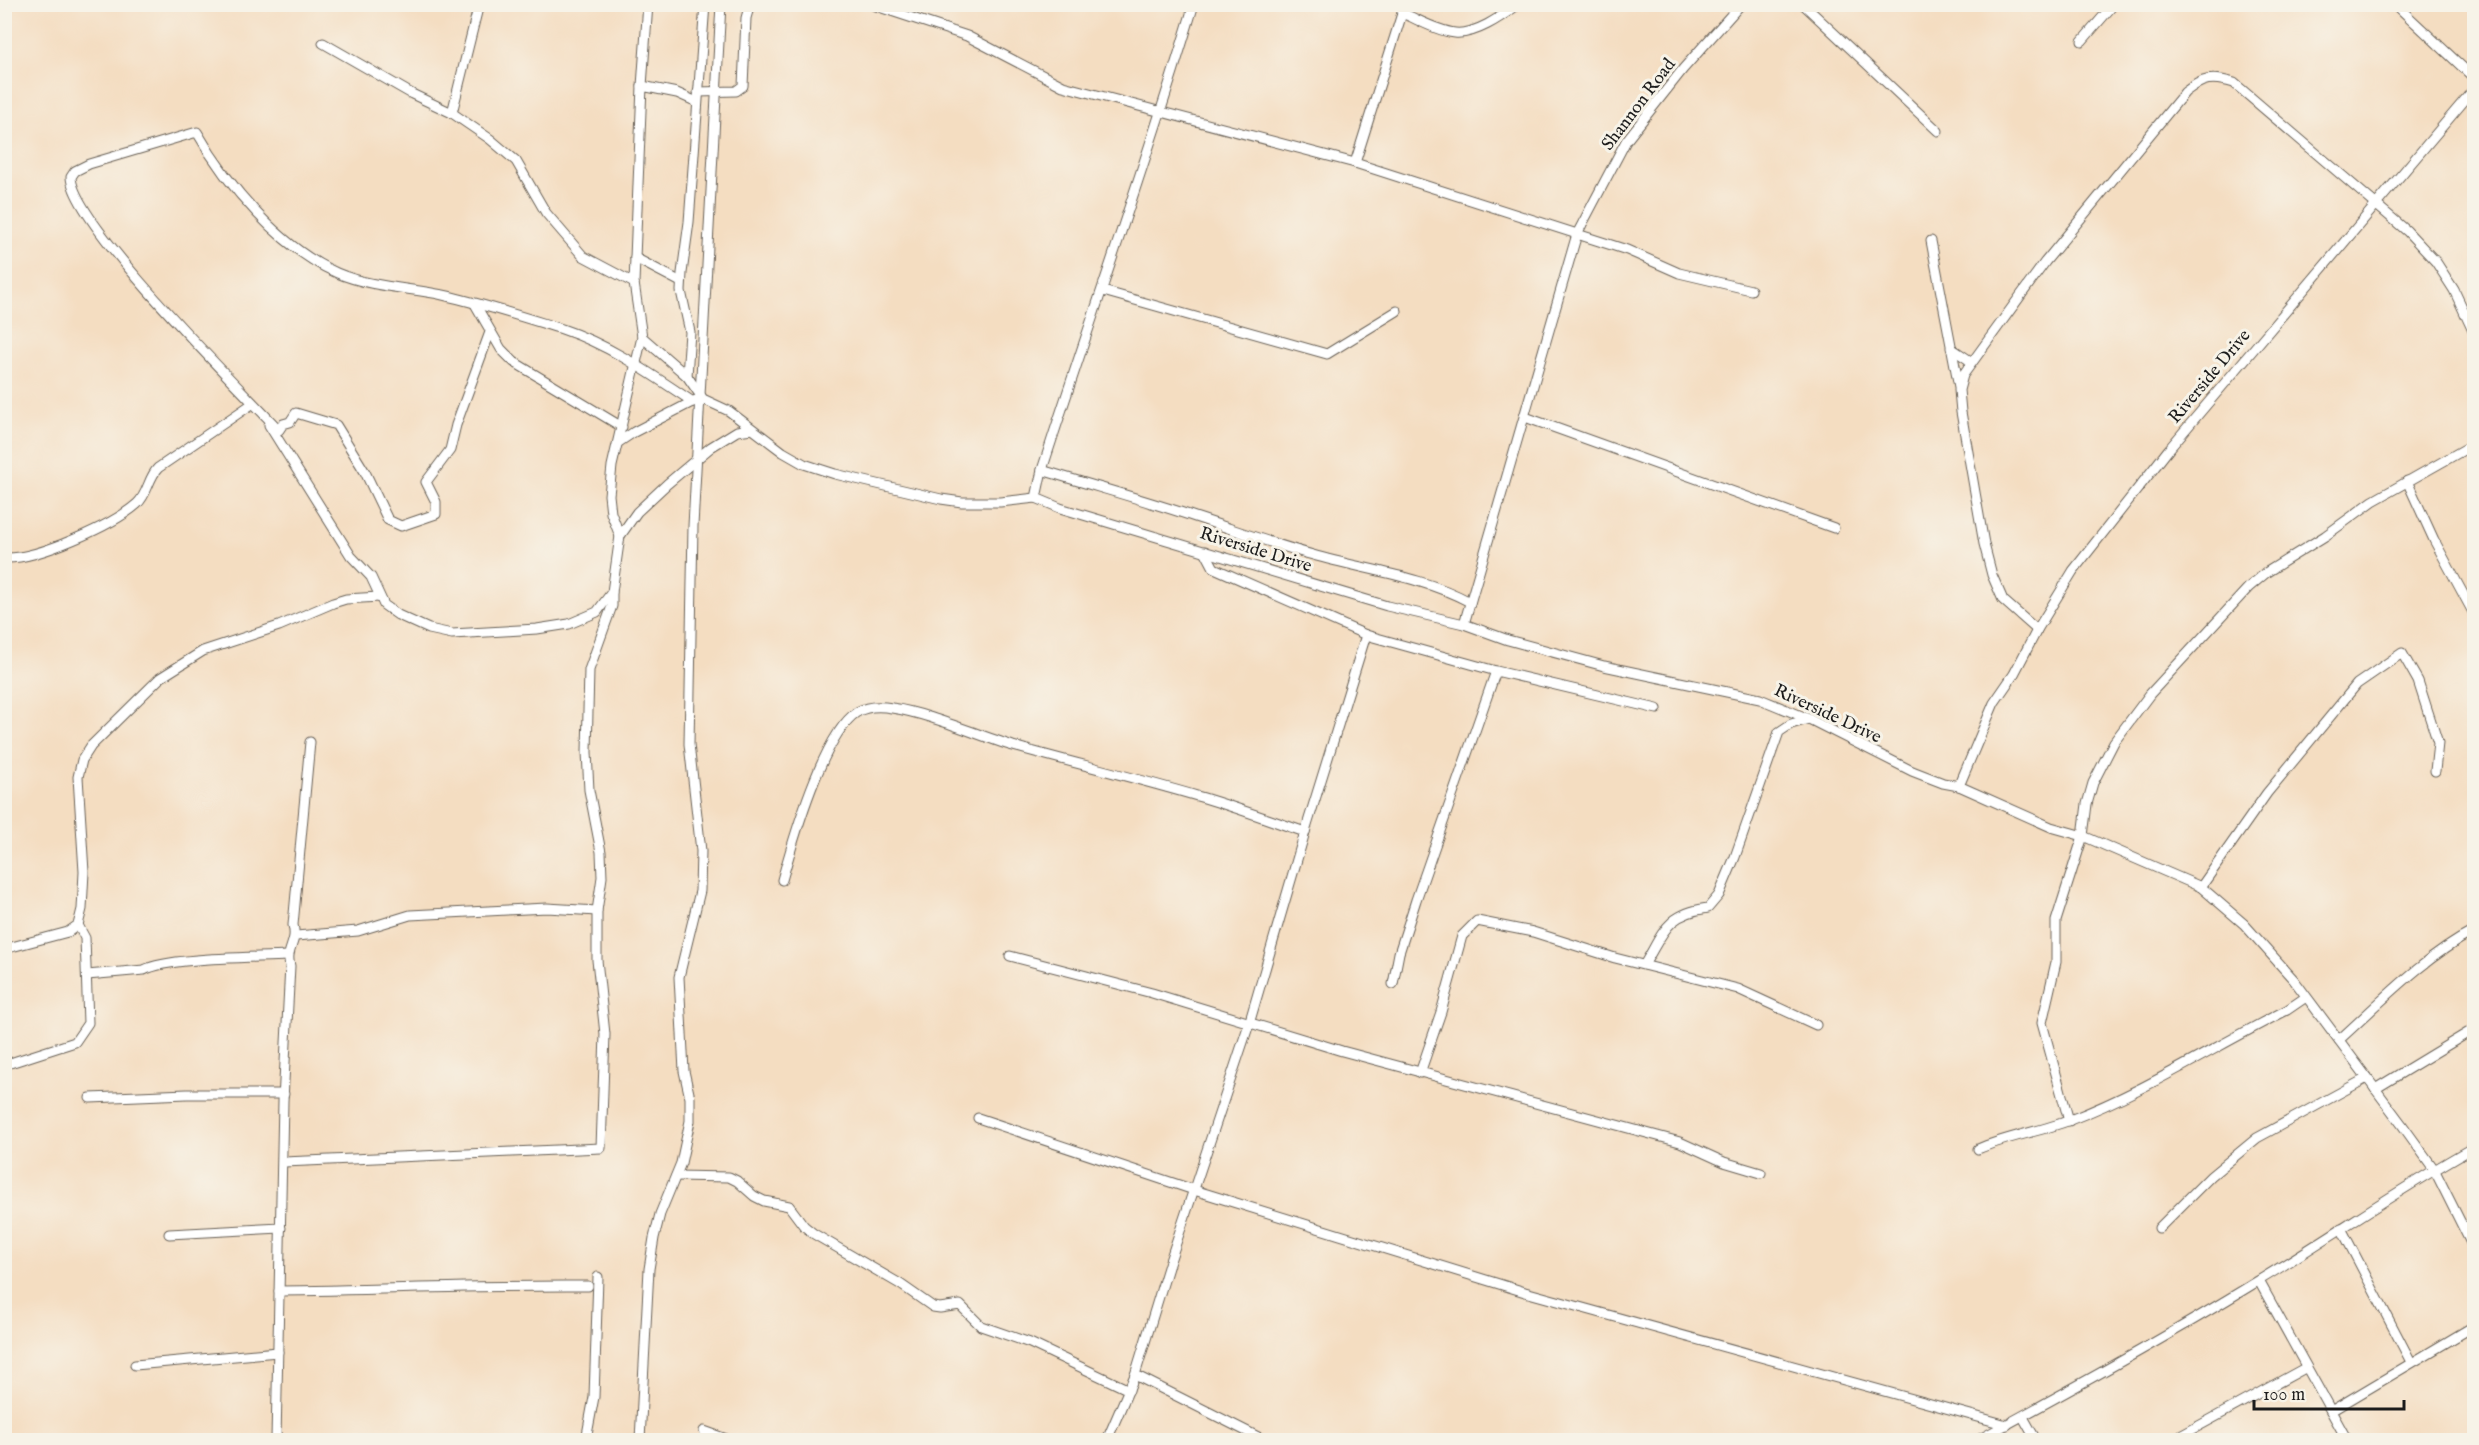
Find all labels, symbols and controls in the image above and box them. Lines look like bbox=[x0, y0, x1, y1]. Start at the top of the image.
street label: Shannon Road bbox=[1597, 54, 1682, 156]
street label: Riverside Drive bbox=[2164, 325, 2256, 429]
street label: Riverside Drive bbox=[1197, 522, 1314, 578]
street label: Riverside Drive bbox=[1770, 679, 1885, 749]
scale bar bbox=[2254, 1373, 2404, 1411]
text: 100 m bbox=[2263, 1384, 2305, 1407]

